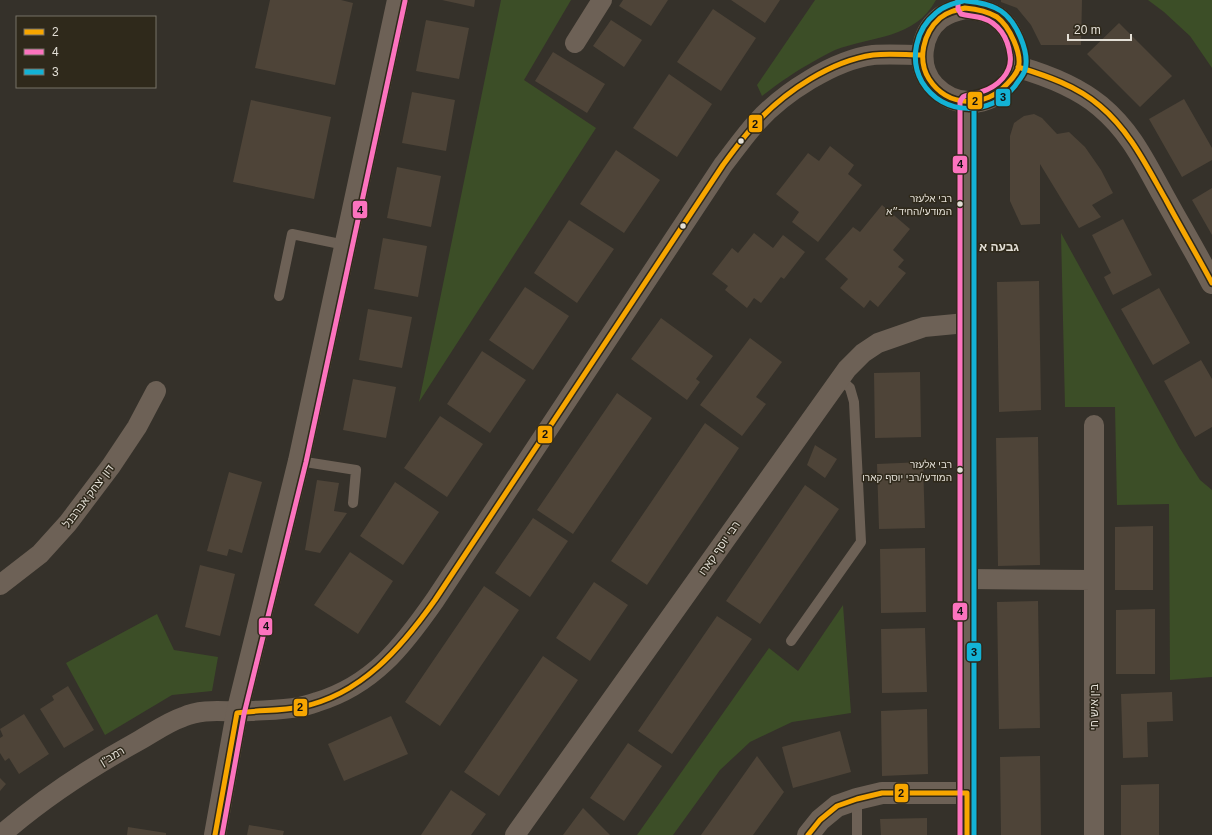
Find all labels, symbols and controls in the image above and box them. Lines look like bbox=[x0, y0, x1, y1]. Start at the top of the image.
legend bbox=[16, 16, 156, 88]
scale bar bbox=[1068, 16, 1131, 42]
text: 20 m bbox=[1074, 23, 1101, 37]
text: 2 bbox=[52, 25, 59, 39]
text: 4 bbox=[52, 45, 59, 59]
text: 3 bbox=[52, 65, 59, 79]
line badge: 3 bbox=[995, 88, 1011, 107]
line badge: 2 bbox=[967, 91, 983, 110]
text: 3 bbox=[1000, 91, 1006, 103]
text: 2 bbox=[972, 95, 978, 107]
line badge: 2 bbox=[748, 114, 763, 133]
text: 2 bbox=[752, 118, 758, 130]
unlabelled marker bbox=[736, 136, 746, 146]
line badge: 4 bbox=[952, 155, 968, 174]
text: 4 bbox=[957, 158, 964, 170]
place label: רבי אלעזר המודעי/החיד״א bbox=[886, 193, 952, 217]
marker: רבי אלעזר המודעי/החיד״א bbox=[955, 199, 965, 209]
line badge: 4 bbox=[352, 200, 368, 219]
text: 4 bbox=[357, 204, 364, 216]
unlabelled marker bbox=[678, 221, 688, 231]
district label: גבעה א bbox=[979, 240, 1019, 254]
line badge: 2 bbox=[537, 425, 553, 444]
text: 2 bbox=[542, 428, 548, 440]
place label: רבי אלעזר המודעי/רבי יוסף קארו bbox=[862, 459, 952, 483]
street label: דון יצחק אברבנל bbox=[60, 462, 116, 530]
marker: רבי אלעזר המודעי/רבי יוסף קארו bbox=[955, 465, 965, 475]
street label: רבי יוסף קארו bbox=[696, 519, 742, 577]
line badge: 4 bbox=[952, 602, 968, 621]
text: 4 bbox=[957, 605, 964, 617]
line badge: 4 bbox=[258, 617, 273, 636]
text: 4 bbox=[263, 620, 270, 632]
line badge: 3 bbox=[966, 642, 982, 662]
text: 3 bbox=[971, 646, 977, 658]
street label: בין איש חי bbox=[1088, 683, 1100, 730]
line badge: 2 bbox=[293, 698, 308, 717]
text: 2 bbox=[297, 701, 303, 713]
street label: רמב"ן bbox=[98, 744, 126, 768]
line badge: 2 bbox=[894, 783, 909, 803]
text: 2 bbox=[898, 787, 904, 799]

